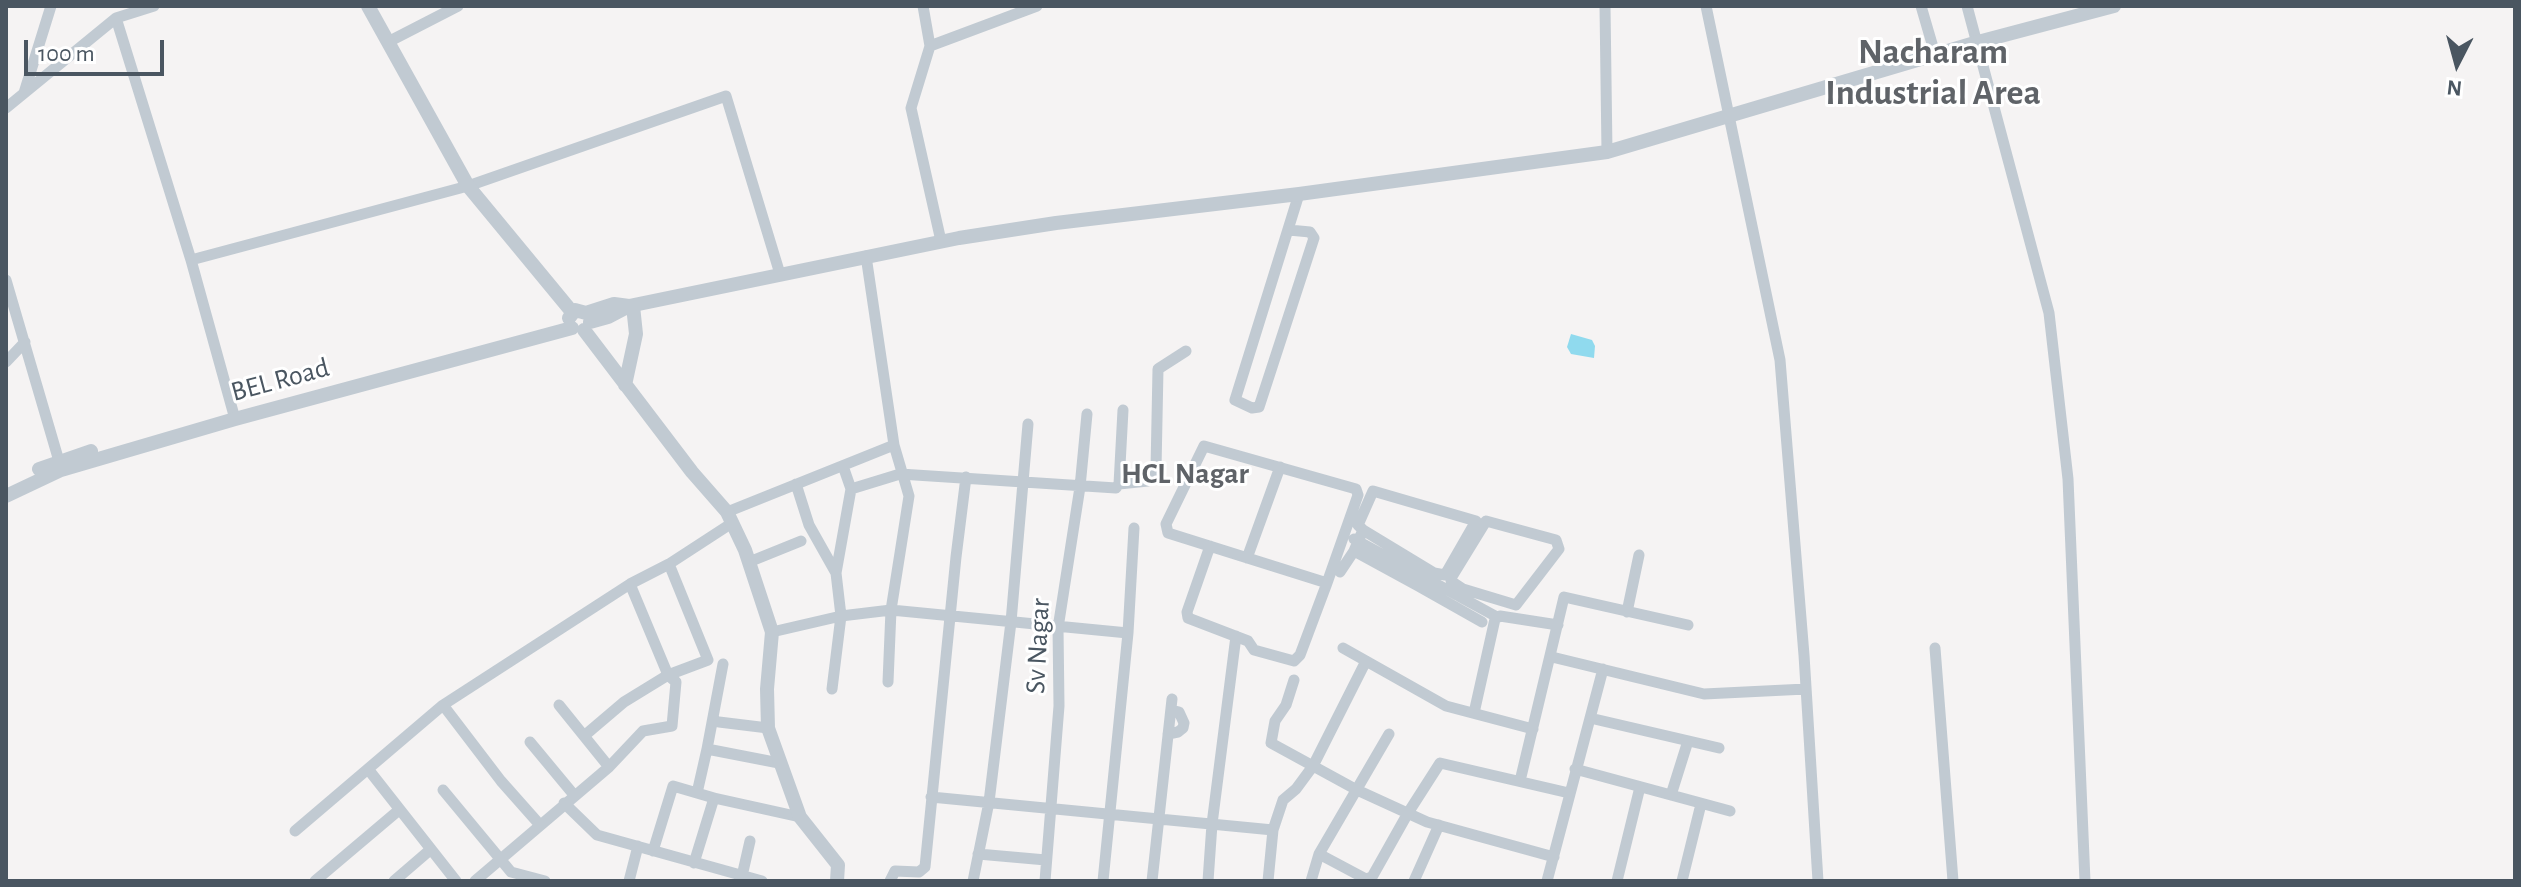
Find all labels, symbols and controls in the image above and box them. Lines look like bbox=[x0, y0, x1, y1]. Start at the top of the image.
scale bar bbox=[28, 24, 168, 74]
north arrow bbox=[2417, 24, 2497, 104]
district label: Nacharam Industrial Area bbox=[1825, 30, 2041, 115]
text: 100 m bbox=[38, 42, 95, 66]
text: N bbox=[2446, 76, 2463, 100]
street label: BEL Road bbox=[227, 351, 333, 409]
district label: HCL Nagar bbox=[1121, 456, 1249, 492]
street label: Sv Nagar bbox=[1019, 597, 1057, 695]

